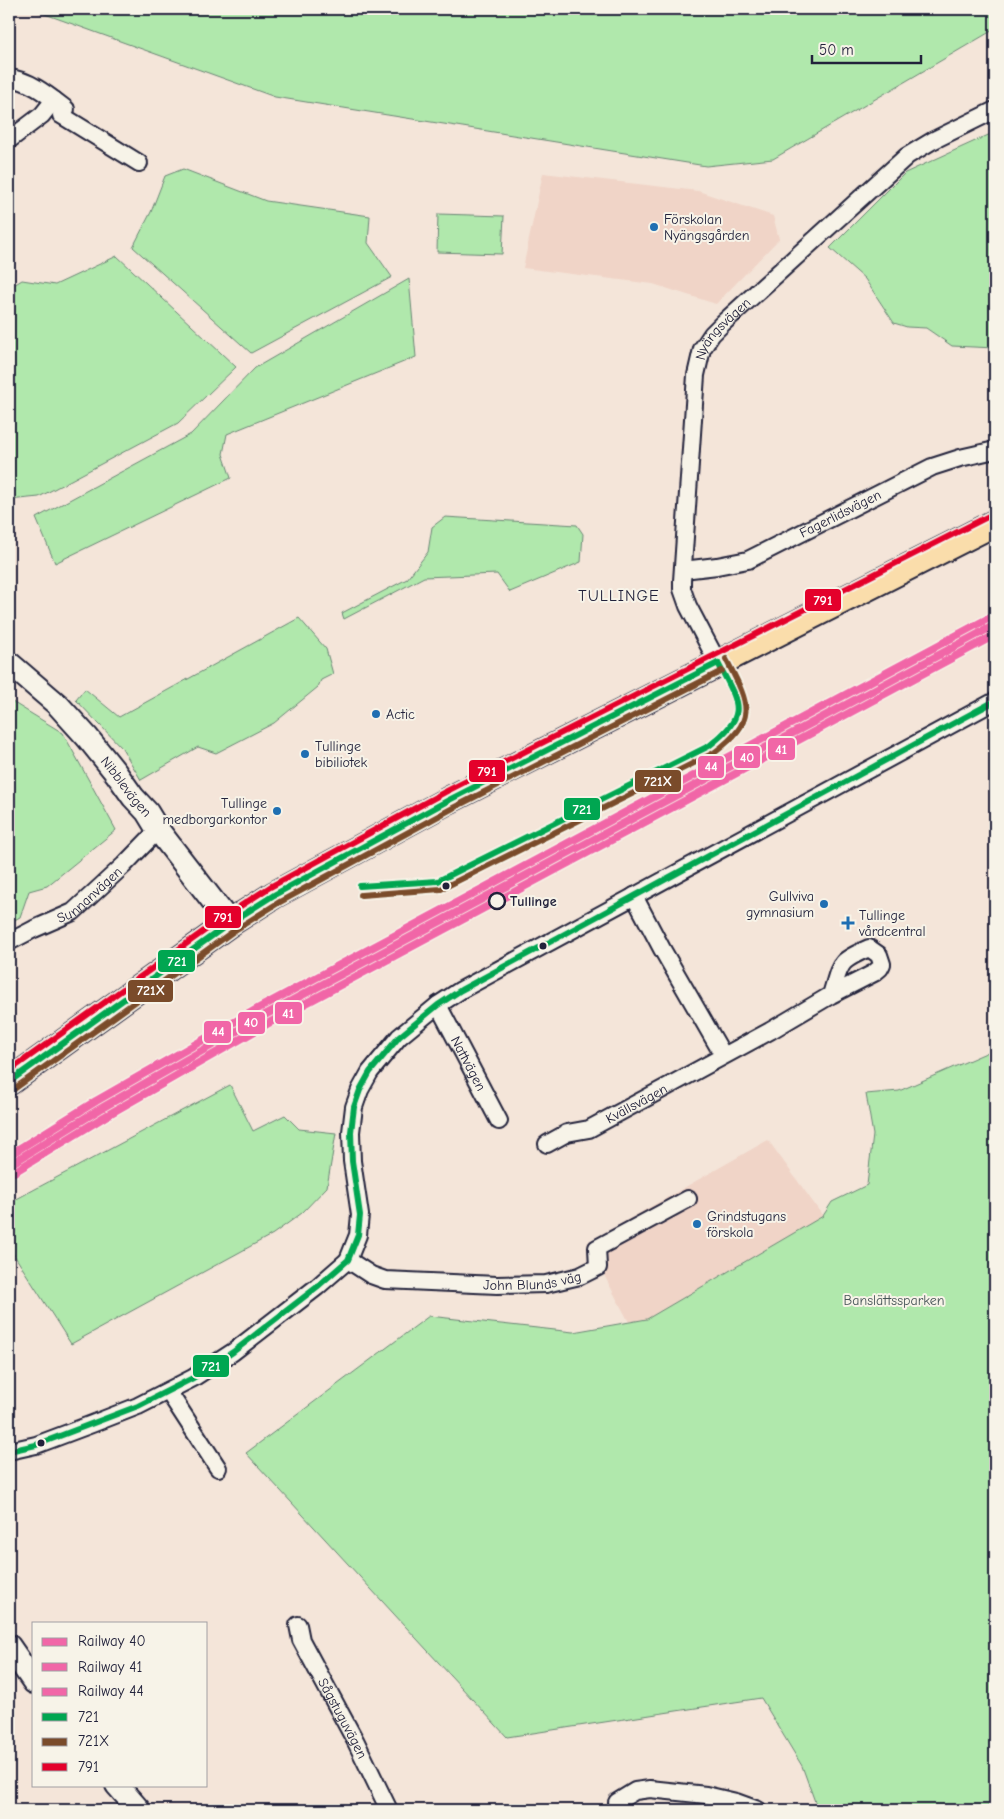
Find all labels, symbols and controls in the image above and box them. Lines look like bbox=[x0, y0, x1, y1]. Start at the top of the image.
scale bar bbox=[812, 32, 920, 64]
text: 50 m bbox=[819, 41, 854, 59]
place label: Förskolan Nyängsgården bbox=[664, 211, 749, 244]
marker: Förskolan Nyängsgården bbox=[648, 221, 660, 233]
street label: Nyängsvägen bbox=[691, 294, 754, 361]
street label: Fagerlidsvägen bbox=[797, 486, 884, 541]
district label: TULLINGE bbox=[578, 587, 660, 605]
line badge: 791 bbox=[804, 588, 842, 612]
text: 791 bbox=[814, 592, 832, 609]
place label: Actic bbox=[386, 706, 415, 723]
marker: Actic bbox=[370, 708, 382, 720]
line badge: 41 bbox=[767, 737, 796, 761]
place label: Tullinge bibiliotek bbox=[315, 738, 367, 771]
text: 41 bbox=[775, 741, 787, 758]
line badge: 40 bbox=[733, 745, 761, 769]
marker: Tullinge bibiliotek bbox=[299, 748, 311, 760]
text: 40 bbox=[740, 749, 754, 766]
street label: Nibblevägen bbox=[97, 753, 156, 820]
line badge: 44 bbox=[697, 755, 725, 779]
text: 44 bbox=[704, 758, 718, 775]
line badge: 791 bbox=[468, 759, 506, 783]
text: 791 bbox=[478, 763, 496, 780]
line badge: 721X bbox=[634, 769, 682, 793]
text: 721X bbox=[644, 773, 672, 790]
place label: Tullinge medborgarkontor bbox=[163, 795, 267, 828]
line badge: 721 bbox=[563, 797, 601, 821]
text: 721 bbox=[573, 801, 591, 818]
marker: Tullinge medborgarkontor bbox=[271, 805, 283, 817]
street label: Sunnanvägen bbox=[54, 863, 125, 927]
unlabelled marker bbox=[441, 881, 451, 891]
place label: Gullviva gymnasium bbox=[746, 888, 814, 921]
marker: Tullinge bbox=[488, 892, 506, 910]
place label: Tullinge bbox=[510, 893, 557, 910]
marker: Gullviva gymnasium bbox=[818, 898, 830, 910]
line badge: 791 bbox=[204, 905, 242, 929]
place label: Tullinge vårdcentral bbox=[858, 907, 925, 940]
text: 791 bbox=[214, 909, 232, 926]
marker: Tullinge vårdcentral bbox=[841, 916, 855, 930]
unlabelled marker bbox=[538, 941, 548, 951]
line badge: 721 bbox=[157, 949, 196, 973]
text: 721 bbox=[168, 953, 186, 970]
line badge: 721X bbox=[127, 979, 174, 1003]
text: 721X bbox=[137, 982, 165, 999]
line badge: 41 bbox=[274, 1001, 303, 1025]
text: 41 bbox=[282, 1005, 294, 1022]
line badge: 40 bbox=[237, 1011, 266, 1035]
text: 40 bbox=[244, 1014, 258, 1031]
line badge: 44 bbox=[203, 1020, 232, 1044]
text: 44 bbox=[211, 1023, 225, 1040]
street label: Nattvägen bbox=[447, 1033, 490, 1094]
street label: Kvällsvägen bbox=[603, 1080, 670, 1127]
place label: Grindstugans förskola bbox=[706, 1208, 786, 1241]
marker: Grindstugans förskola bbox=[691, 1218, 703, 1230]
street label: John Blunds väg bbox=[483, 1268, 583, 1293]
park label: Banslättssparken bbox=[844, 1292, 944, 1309]
line badge: 721 bbox=[192, 1354, 230, 1378]
text: 721 bbox=[202, 1358, 220, 1375]
unlabelled marker bbox=[36, 1438, 46, 1448]
legend bbox=[32, 1622, 208, 1786]
text: Railway 40 bbox=[78, 1632, 146, 1650]
text: Railway 41 bbox=[78, 1658, 143, 1676]
street label: Sågstuguvägen bbox=[315, 1675, 371, 1761]
text: Railway 44 bbox=[78, 1682, 144, 1700]
text: 721 bbox=[78, 1708, 99, 1726]
text: 721X bbox=[78, 1732, 109, 1750]
text: 791 bbox=[78, 1758, 99, 1776]

